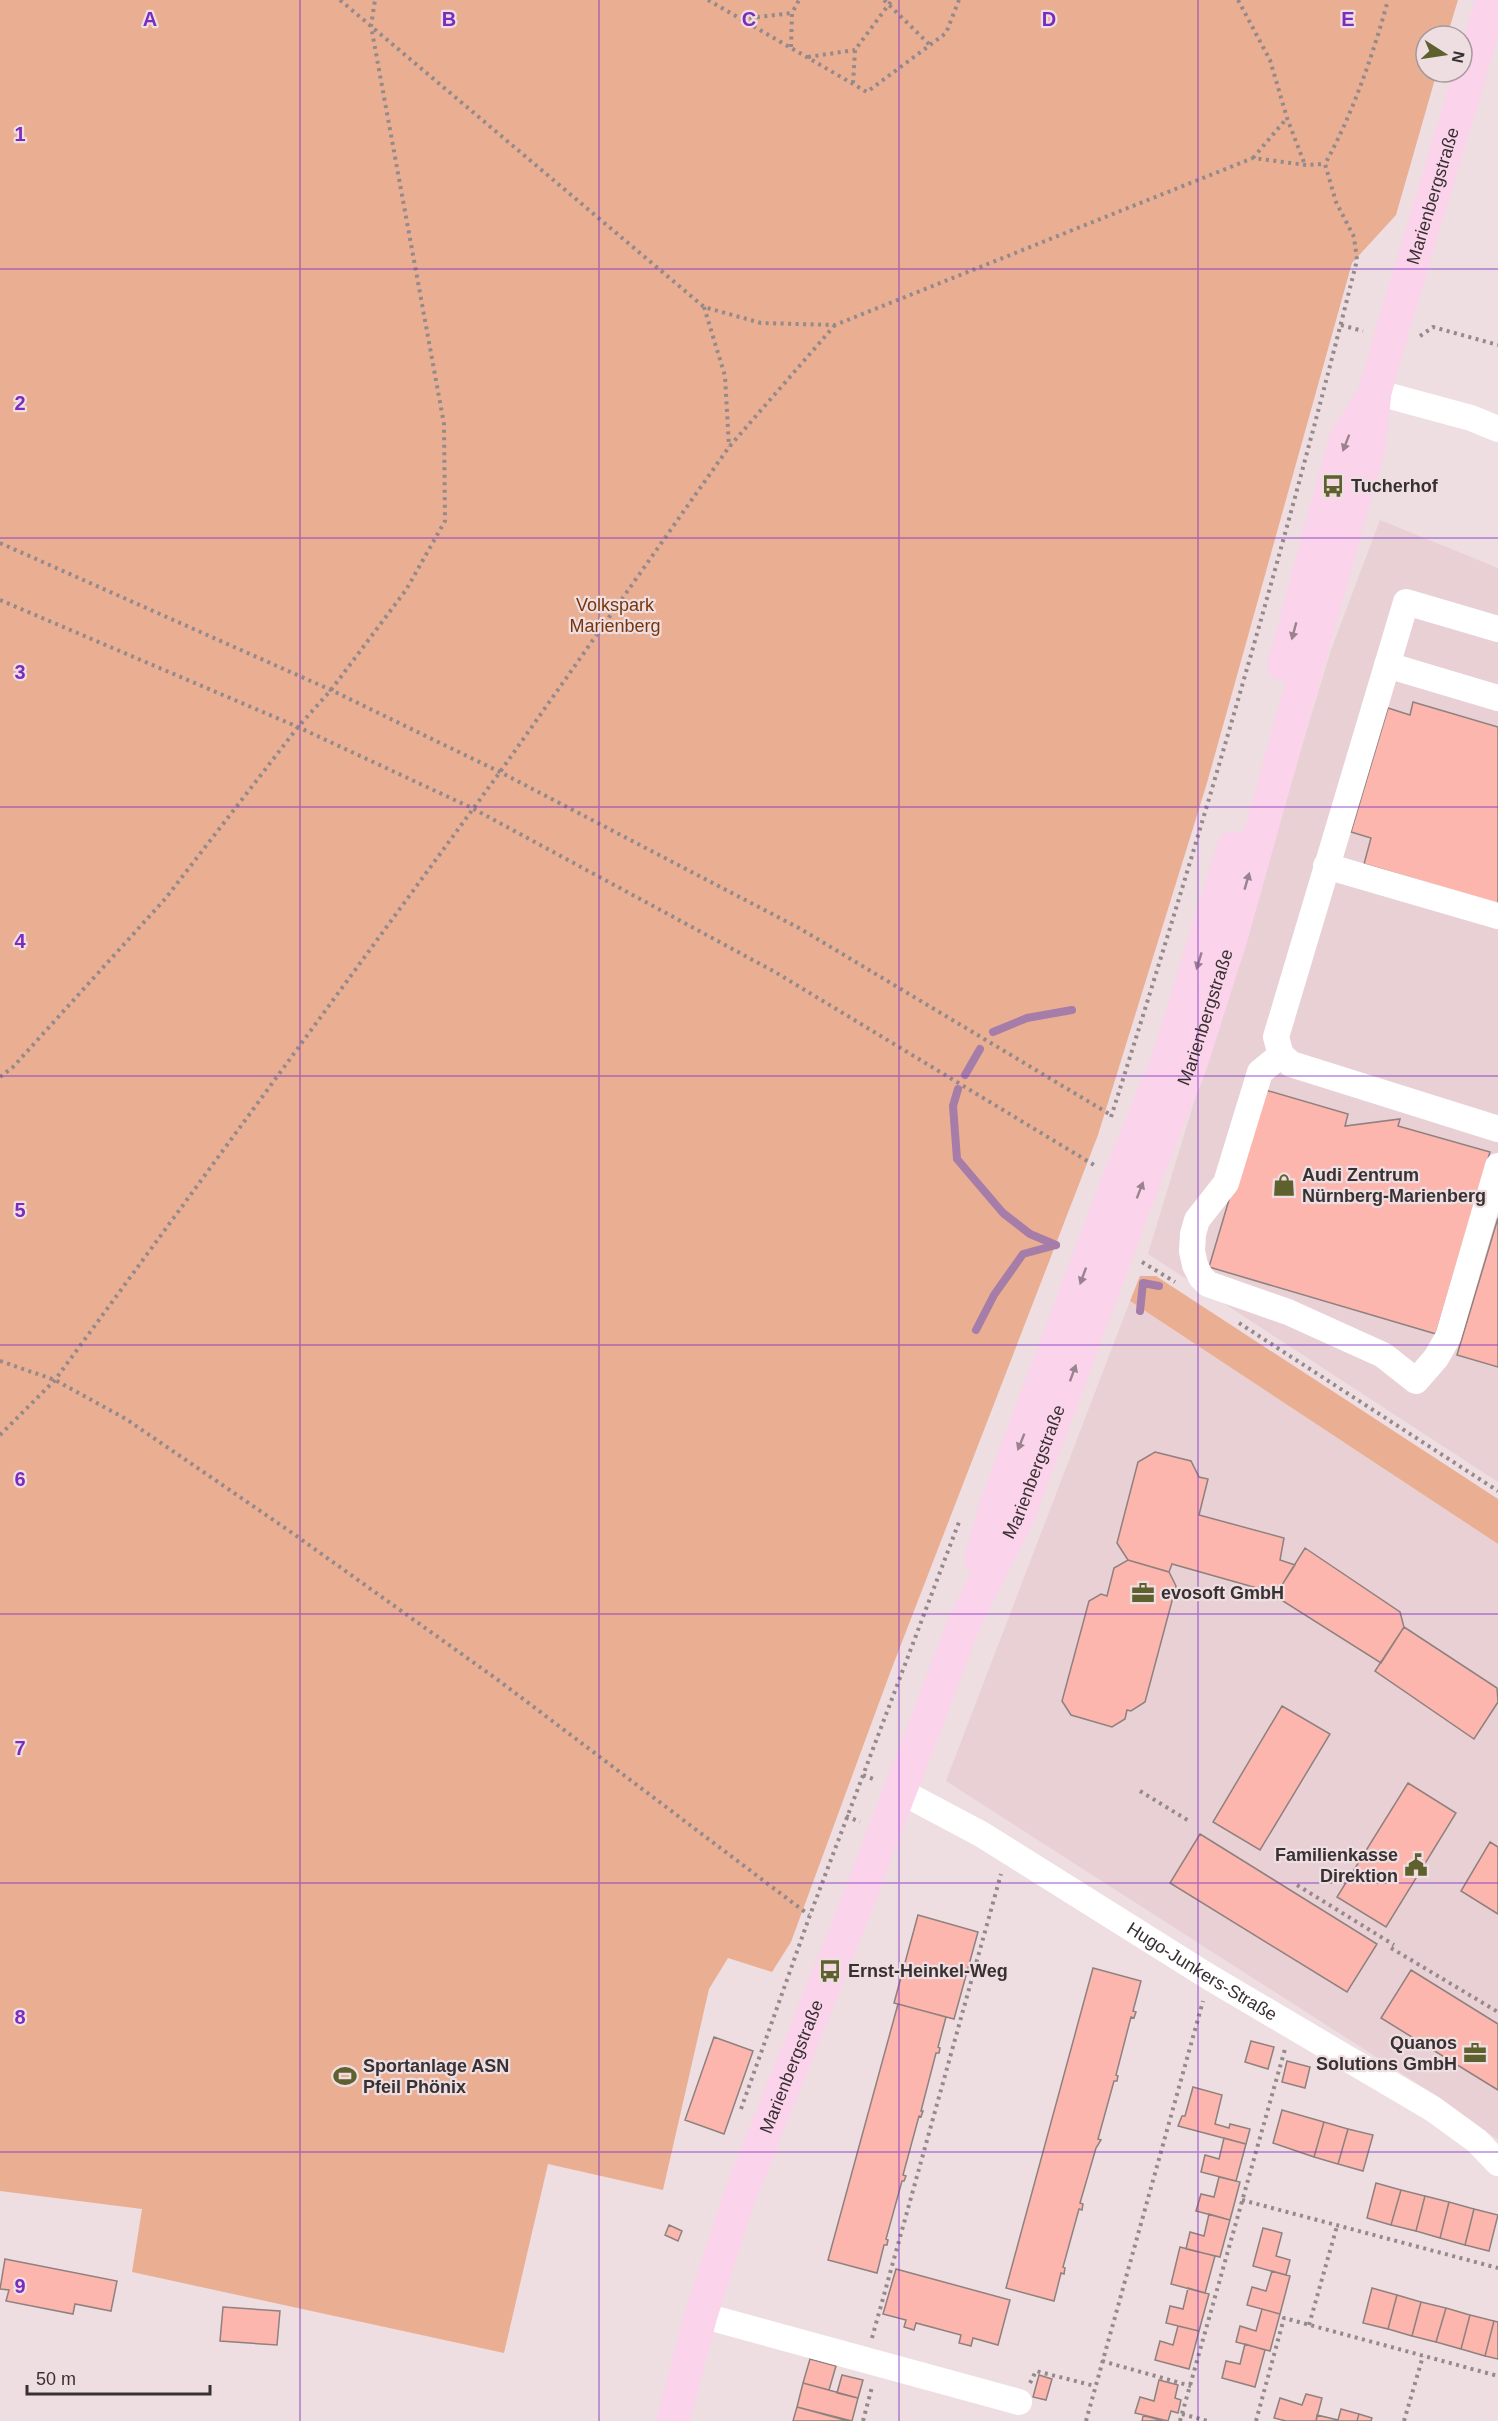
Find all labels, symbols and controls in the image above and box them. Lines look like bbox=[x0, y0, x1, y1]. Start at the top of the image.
text: A bbox=[143, 8, 157, 30]
text: B bbox=[442, 8, 456, 30]
text: C bbox=[742, 8, 756, 30]
text: D bbox=[1042, 8, 1056, 30]
text: E bbox=[1341, 8, 1355, 30]
north arrow bbox=[1414, 24, 1474, 84]
text: N bbox=[1449, 50, 1468, 64]
text: 1 bbox=[14, 123, 26, 145]
street label: Marienbergstraße bbox=[1403, 125, 1463, 267]
text: 2 bbox=[14, 392, 26, 414]
one-way arrow bbox=[1341, 434, 1351, 452]
bus stop icon: Tucherhof bbox=[1320, 473, 1346, 499]
place label: Tucherhof bbox=[1351, 476, 1439, 496]
park label: Volkspark Marienberg bbox=[569, 595, 661, 636]
one-way arrow bbox=[1288, 621, 1298, 640]
text: 3 bbox=[14, 661, 26, 683]
one-way arrow bbox=[1243, 872, 1252, 890]
text: 4 bbox=[14, 930, 26, 952]
street label: Marienbergstraße bbox=[1174, 947, 1237, 1088]
one-way arrow bbox=[1194, 952, 1203, 970]
place label: Audi Zentrum Nürnberg-Marienberg bbox=[1302, 1165, 1486, 1206]
shop icon: Audi Zentrum Nürnberg-Marienberg bbox=[1271, 1172, 1297, 1198]
one-way arrow bbox=[1136, 1181, 1146, 1199]
text: 5 bbox=[14, 1199, 26, 1221]
one-way arrow bbox=[1077, 1267, 1087, 1285]
one-way arrow bbox=[1069, 1364, 1078, 1382]
street label: Marienbergstraße bbox=[999, 1402, 1069, 1542]
one-way arrow bbox=[1015, 1433, 1025, 1451]
text: 6 bbox=[14, 1468, 26, 1490]
office icon: evosoft GmbH bbox=[1130, 1580, 1156, 1606]
place label: evosoft GmbH bbox=[1161, 1583, 1284, 1603]
text: 7 bbox=[14, 1737, 26, 1759]
place label: Familienkasse Direktion bbox=[1275, 1845, 1398, 1886]
public building icon: Familienkasse Direktion bbox=[1403, 1852, 1429, 1878]
street label: Hugo-Junkers-Straße bbox=[1123, 1918, 1281, 2025]
bus stop icon: Ernst-Heinkel-Weg bbox=[817, 1958, 843, 1984]
place label: Ernst-Heinkel-Weg bbox=[848, 1961, 1008, 1981]
street label: Marienbergstraße bbox=[756, 1997, 827, 2136]
text: 8 bbox=[14, 2006, 26, 2028]
place label: Quanos Solutions GmbH bbox=[1316, 2033, 1457, 2074]
office icon: Quanos Solutions GmbH bbox=[1462, 2040, 1488, 2066]
place label: Sportanlage ASN Pfeil Phönix bbox=[363, 2056, 509, 2097]
sports icon: Sportanlage ASN Pfeil Phönix bbox=[332, 2063, 358, 2089]
text: 9 bbox=[14, 2275, 26, 2297]
scale bar bbox=[27, 2358, 210, 2396]
text: 50 m bbox=[36, 2369, 76, 2389]

